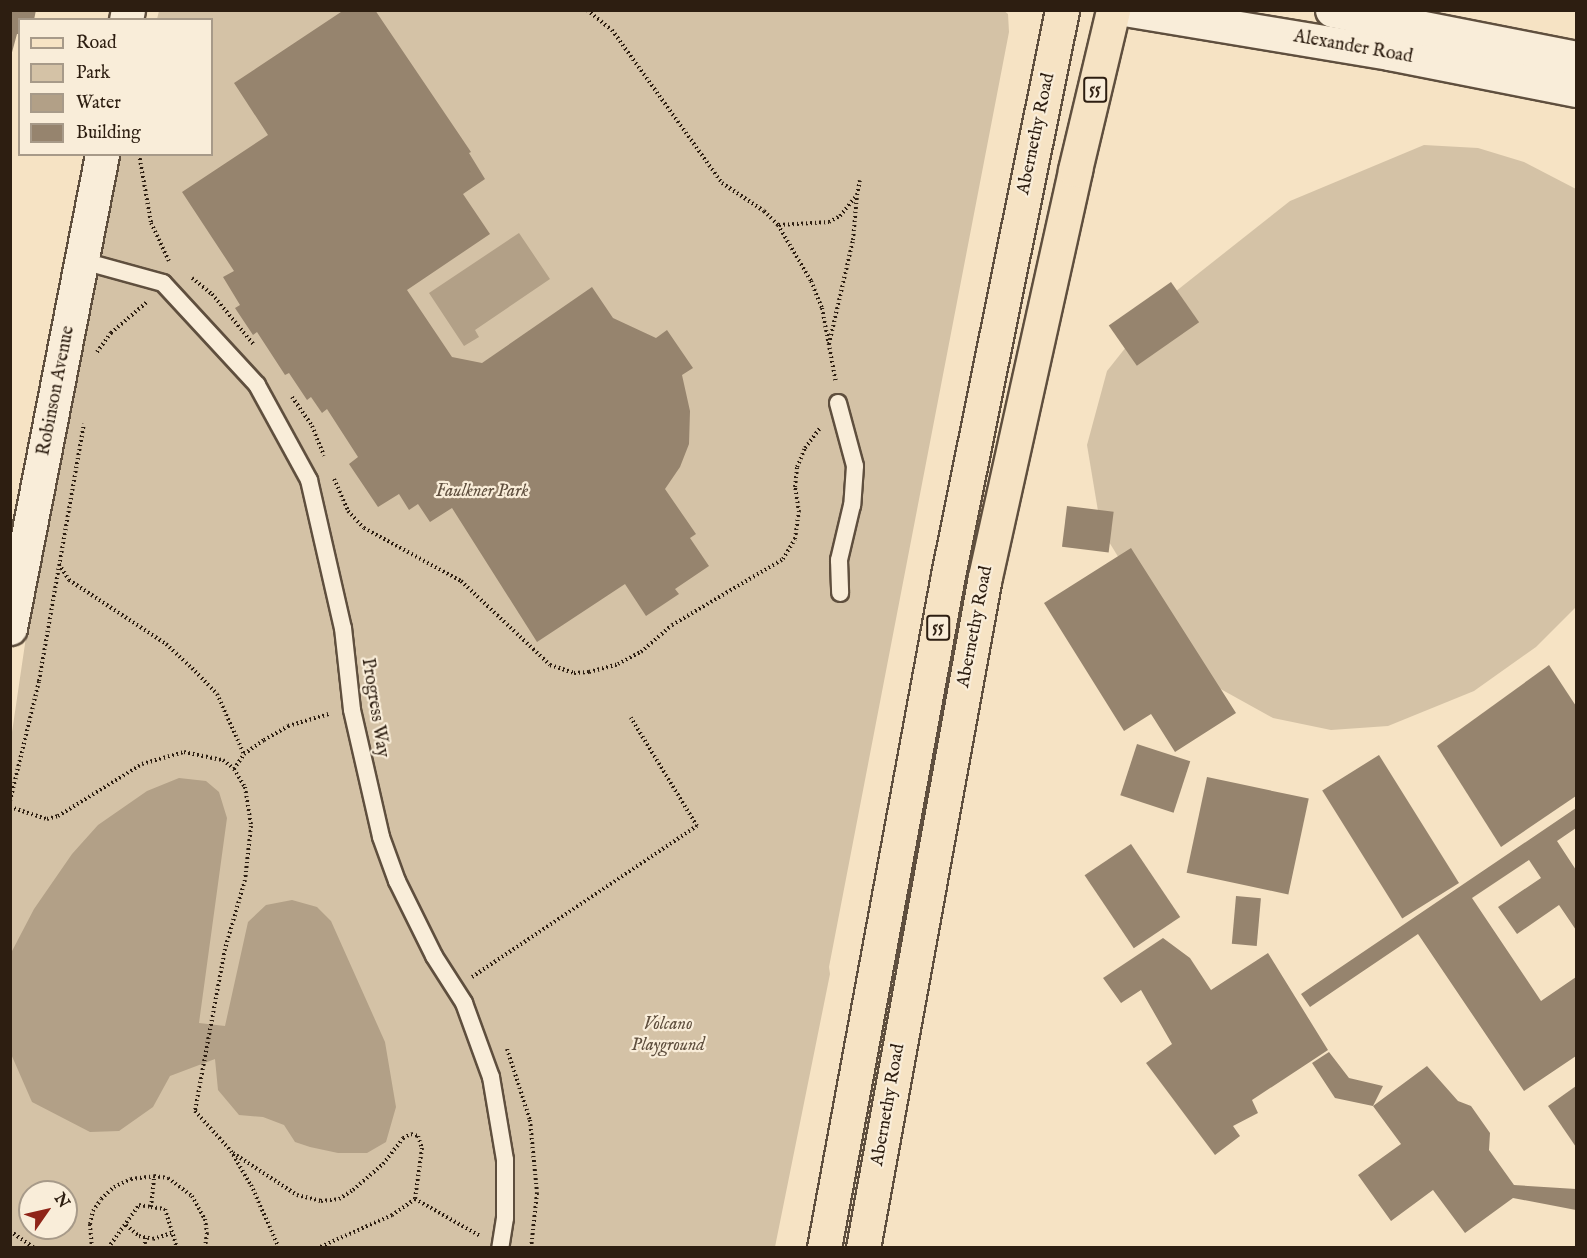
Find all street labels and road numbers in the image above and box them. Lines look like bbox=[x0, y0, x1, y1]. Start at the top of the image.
street label: Alexander Road bbox=[1292, 27, 1414, 69]
street label: Abernethy Road bbox=[1014, 71, 1060, 197]
road number: 55 bbox=[1083, 77, 1107, 103]
street label: Robinson Avenue bbox=[34, 324, 80, 458]
street label: Abernethy Road bbox=[954, 564, 998, 690]
road number: 55 bbox=[926, 615, 950, 641]
street label: Progress Way bbox=[355, 657, 393, 759]
street label: Abernethy Road bbox=[868, 1042, 910, 1168]

